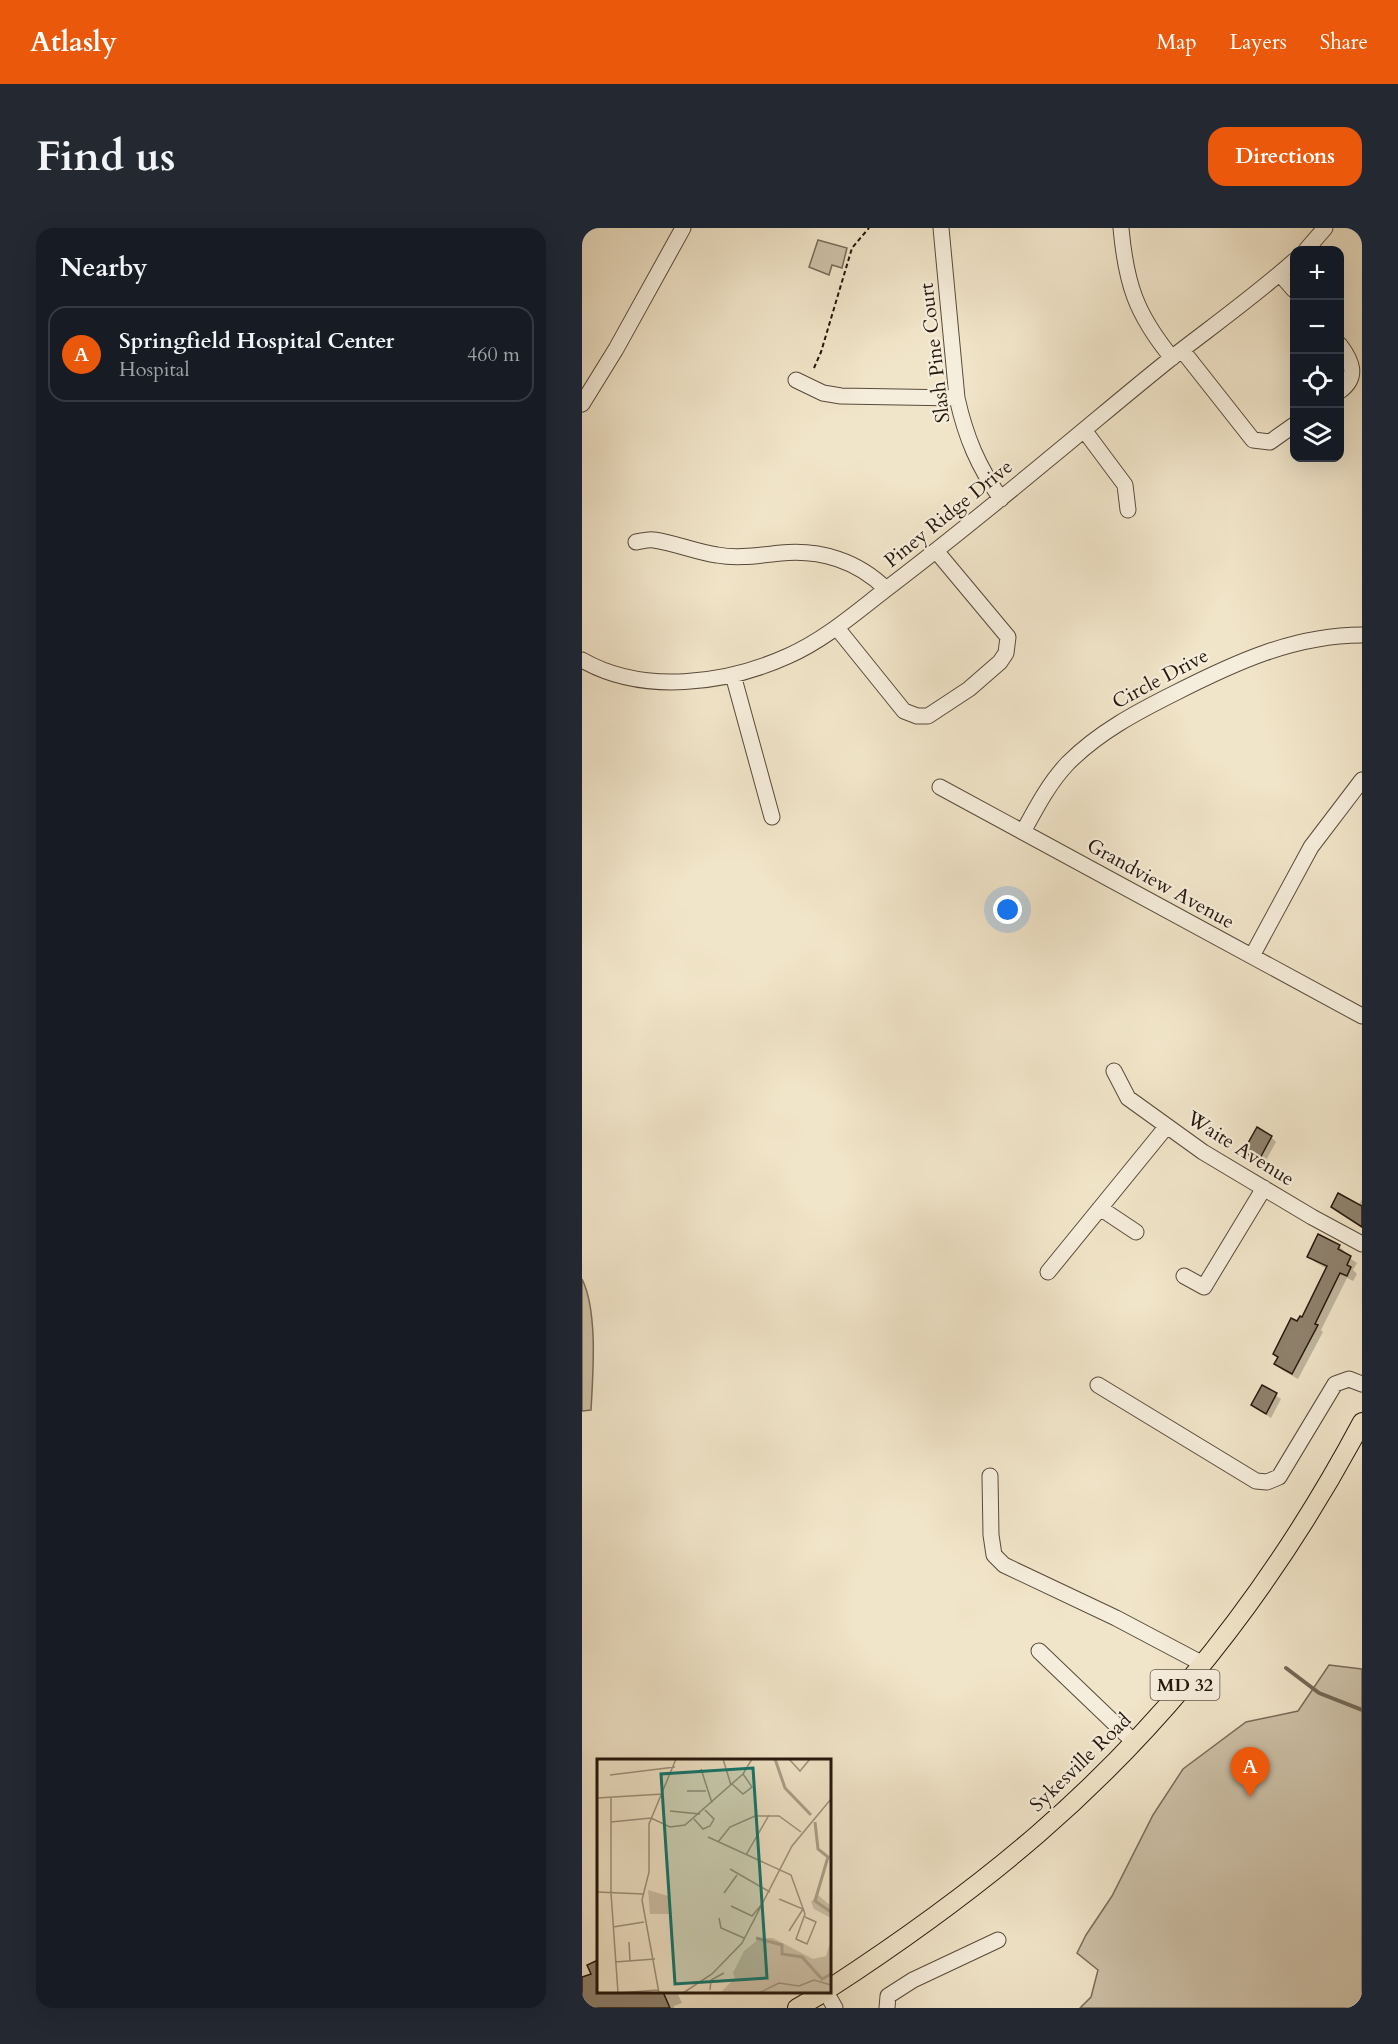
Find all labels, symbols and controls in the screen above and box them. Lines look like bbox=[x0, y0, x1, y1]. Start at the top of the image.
text: Atlasly bbox=[30, 23, 117, 61]
text: Map bbox=[1157, 28, 1197, 57]
text: Layers bbox=[1230, 28, 1287, 57]
text: Share bbox=[1320, 28, 1368, 57]
button: Directions bbox=[1208, 127, 1362, 186]
text: Find us bbox=[36, 128, 176, 185]
map controls bbox=[1290, 246, 1344, 462]
button: + bbox=[1290, 246, 1344, 300]
text: Nearby bbox=[60, 250, 148, 285]
street label: Slash Pine Court bbox=[912, 281, 956, 424]
button: − bbox=[1290, 300, 1344, 354]
text: Springfield Hospital Center bbox=[119, 326, 394, 356]
text: A bbox=[74, 341, 89, 368]
text: 460 m bbox=[467, 341, 520, 368]
button: locate bbox=[1290, 354, 1344, 408]
text: Hospital bbox=[119, 356, 190, 383]
button: layers bbox=[1290, 408, 1344, 462]
street label: Piney Ridge Drive bbox=[878, 453, 1018, 574]
street label: Circle Drive bbox=[1107, 642, 1213, 715]
street label: Grandview Avenue bbox=[1082, 832, 1239, 935]
your location bbox=[993, 895, 1022, 924]
street label: Waite Avenue bbox=[1181, 1104, 1300, 1192]
road number: MD 32 bbox=[1150, 1670, 1220, 1700]
street label: Sykesville Road bbox=[1024, 1707, 1137, 1818]
pin: A bbox=[1230, 1748, 1270, 1797]
inset map bbox=[597, 1759, 831, 1993]

